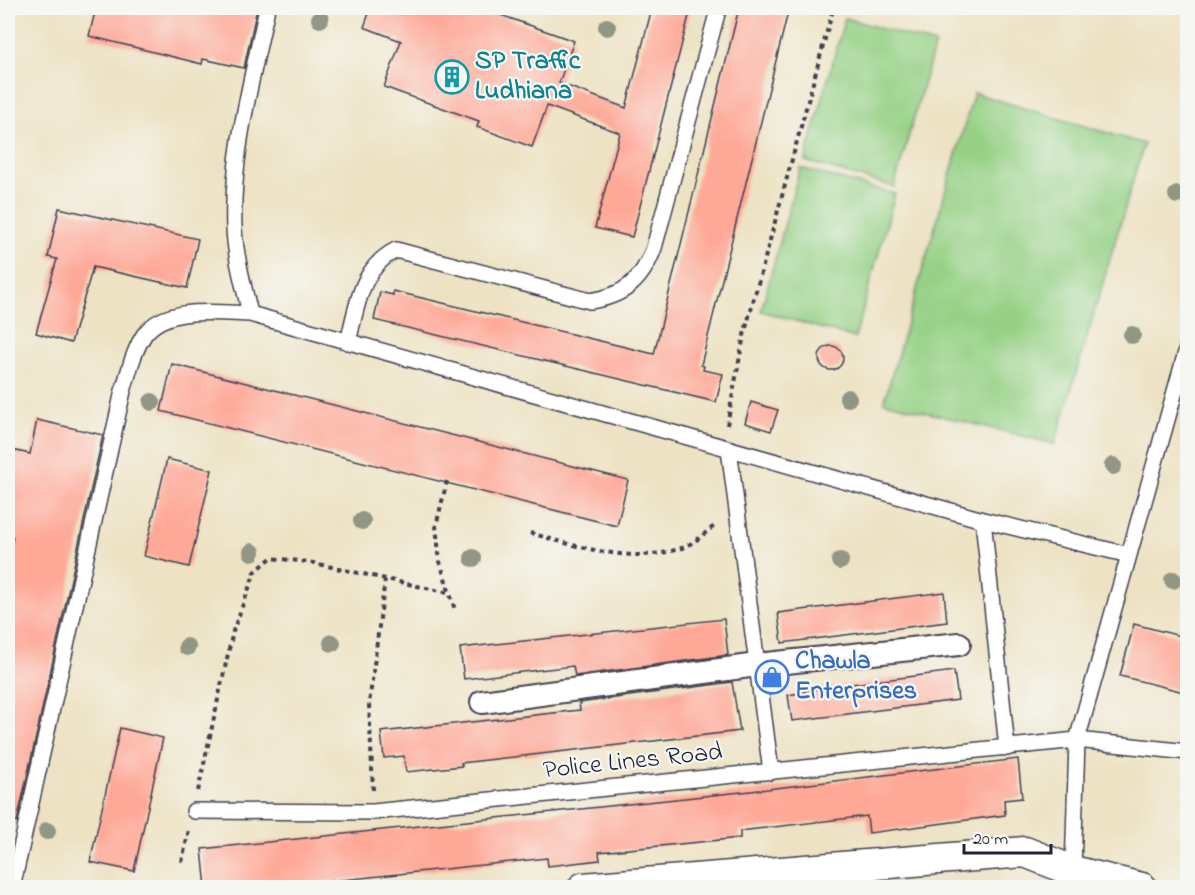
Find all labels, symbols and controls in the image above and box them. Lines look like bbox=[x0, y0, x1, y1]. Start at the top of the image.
place label: SP Traffic Ludhiana bbox=[475, 43, 582, 111]
building icon: SP Traffic Ludhiana bbox=[434, 59, 470, 95]
place label: Chawla Enterprises bbox=[795, 643, 917, 711]
shop icon: Chawla Enterprises bbox=[754, 659, 790, 695]
street label: Police Lines Road bbox=[541, 734, 725, 790]
scale bar bbox=[964, 817, 1051, 855]
text: 20 m bbox=[973, 827, 1008, 853]

